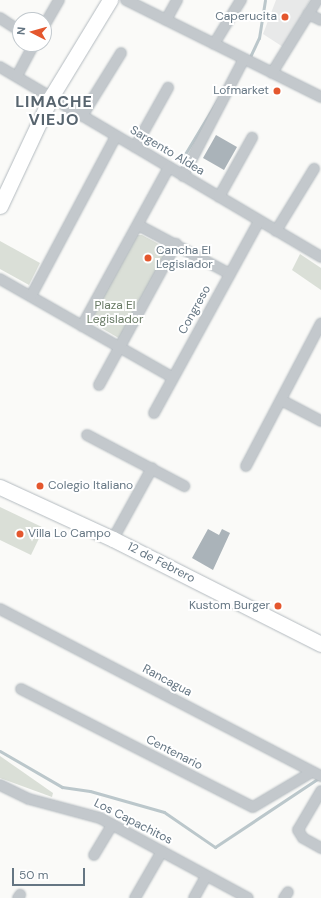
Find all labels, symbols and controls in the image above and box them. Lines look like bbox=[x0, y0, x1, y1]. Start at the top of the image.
place label: Caperucita bbox=[215, 10, 277, 24]
north arrow bbox=[12, 12, 52, 52]
marker: Caperucita bbox=[280, 12, 290, 22]
text: N bbox=[14, 26, 28, 36]
place label: Lofmarket bbox=[213, 84, 269, 98]
marker: Lofmarket bbox=[272, 86, 282, 96]
district label: LIMACHE VIEJO bbox=[15, 92, 93, 130]
street label: Sargento Aldea bbox=[127, 123, 207, 179]
place label: Cancha El Legislador bbox=[156, 244, 213, 272]
marker: Cancha El Legislador bbox=[143, 253, 153, 263]
street label: Congreso bbox=[176, 283, 214, 337]
park label: Plaza El Legislador bbox=[87, 299, 143, 327]
place label: Colegio Italiano bbox=[48, 479, 133, 493]
marker: Colegio Italiano bbox=[35, 481, 45, 491]
place label: Villa Lo Campo bbox=[28, 527, 111, 541]
marker: Villa Lo Campo bbox=[15, 529, 25, 539]
street label: 12 de Febrero bbox=[125, 540, 197, 586]
place label: Kustom Burger bbox=[189, 599, 270, 613]
marker: Kustom Burger bbox=[273, 601, 283, 611]
street label: Rancagua bbox=[140, 662, 194, 700]
street label: Centenario bbox=[143, 733, 205, 773]
street label: Los Capachitos bbox=[91, 796, 175, 848]
scale bar bbox=[14, 860, 87, 886]
text: 50 m bbox=[19, 867, 48, 883]

